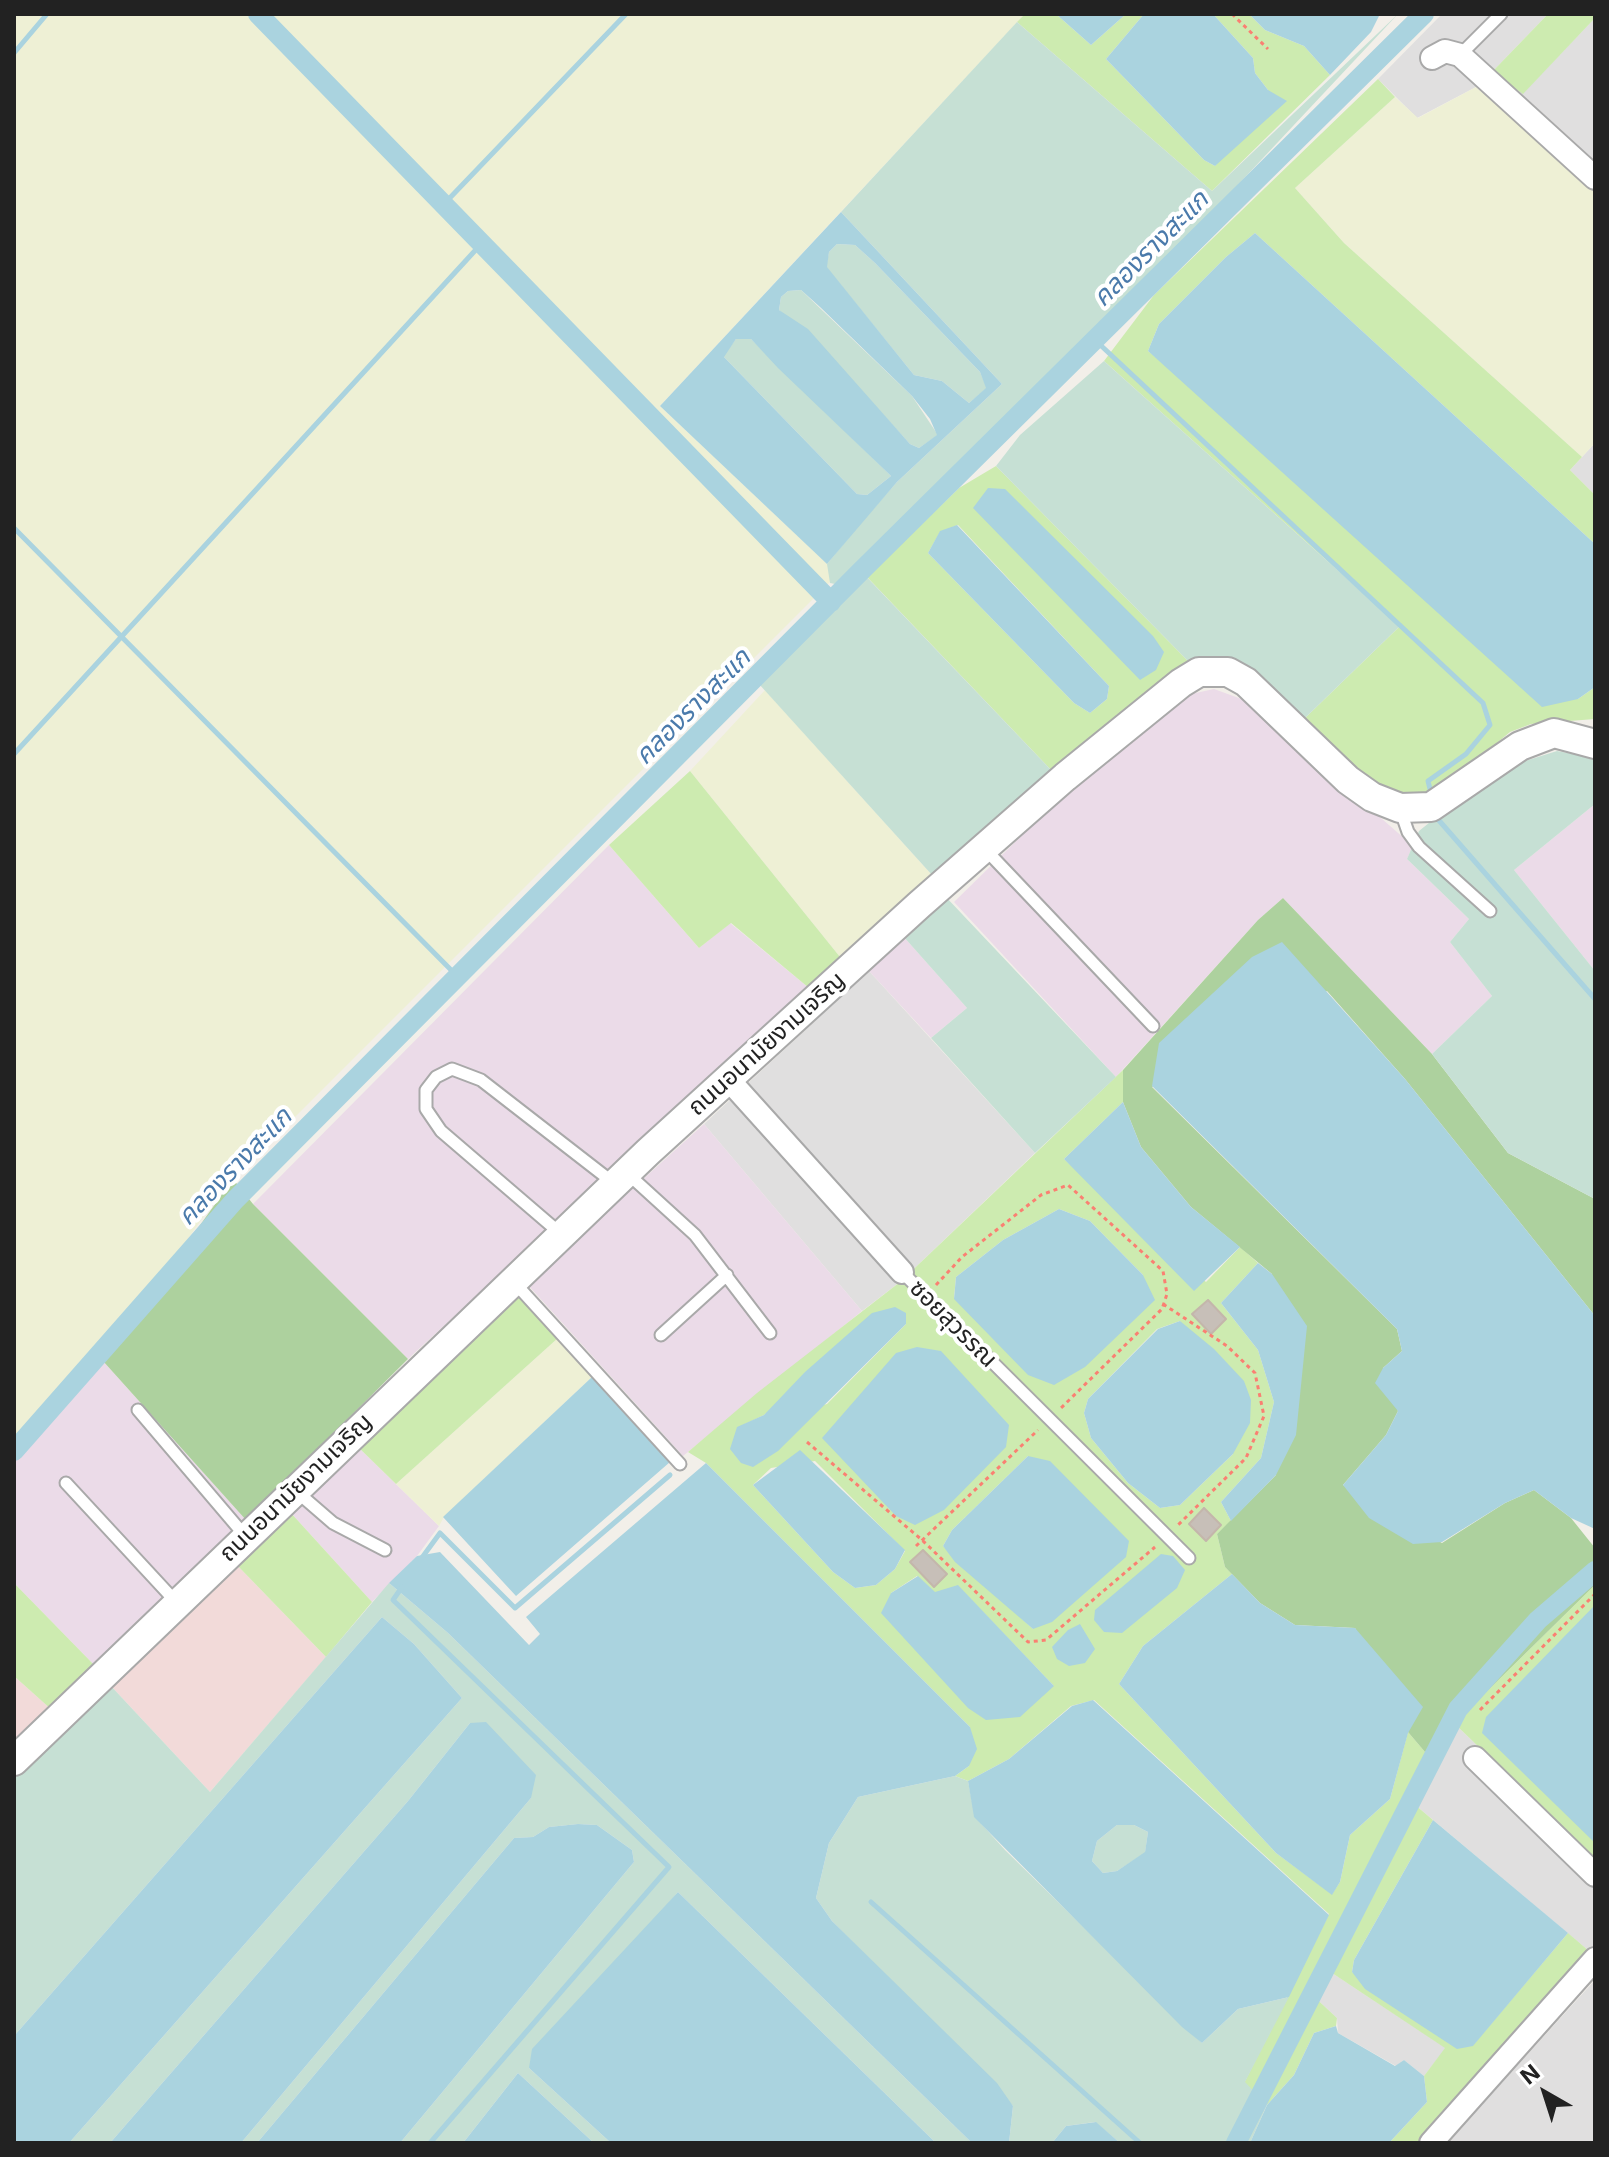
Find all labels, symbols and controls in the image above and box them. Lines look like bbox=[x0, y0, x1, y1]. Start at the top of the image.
water label: คลองรางสะแก bbox=[1087, 185, 1215, 313]
water label: คลองรางสะแก bbox=[629, 643, 757, 771]
street label: ถนนอนามัยงามเจริญ bbox=[683, 966, 851, 1122]
water label: คลองรางสะแก bbox=[171, 1102, 299, 1232]
street label: ซอยสุวรรณ bbox=[903, 1274, 1003, 1374]
street label: ถนนอนามัยงามเจริญ bbox=[214, 1408, 378, 1568]
north arrow bbox=[1505, 2053, 1585, 2133]
text: N bbox=[1515, 2059, 1545, 2090]

